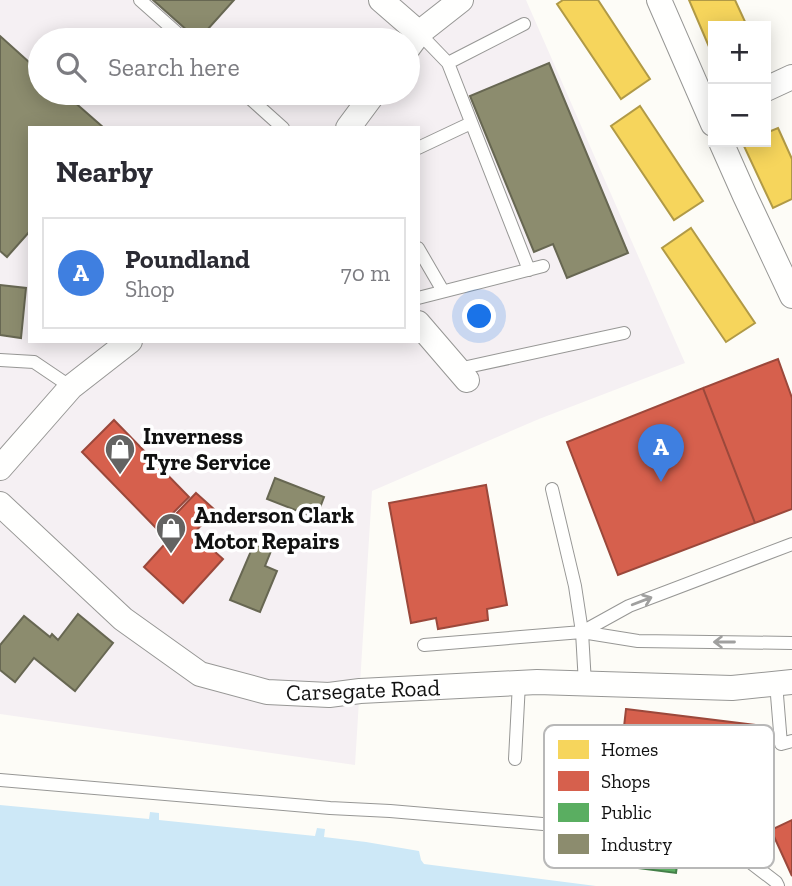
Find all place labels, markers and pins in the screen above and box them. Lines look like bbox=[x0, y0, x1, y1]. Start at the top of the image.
place label: Inverness Tyre Service bbox=[143, 422, 271, 476]
pin: A bbox=[638, 424, 684, 482]
shop icon: Inverness Tyre Service bbox=[103, 432, 137, 476]
place label: Anderson Clark Motor Repairs bbox=[194, 501, 354, 555]
shop icon: Anderson Clark Motor Repairs bbox=[154, 511, 188, 555]

